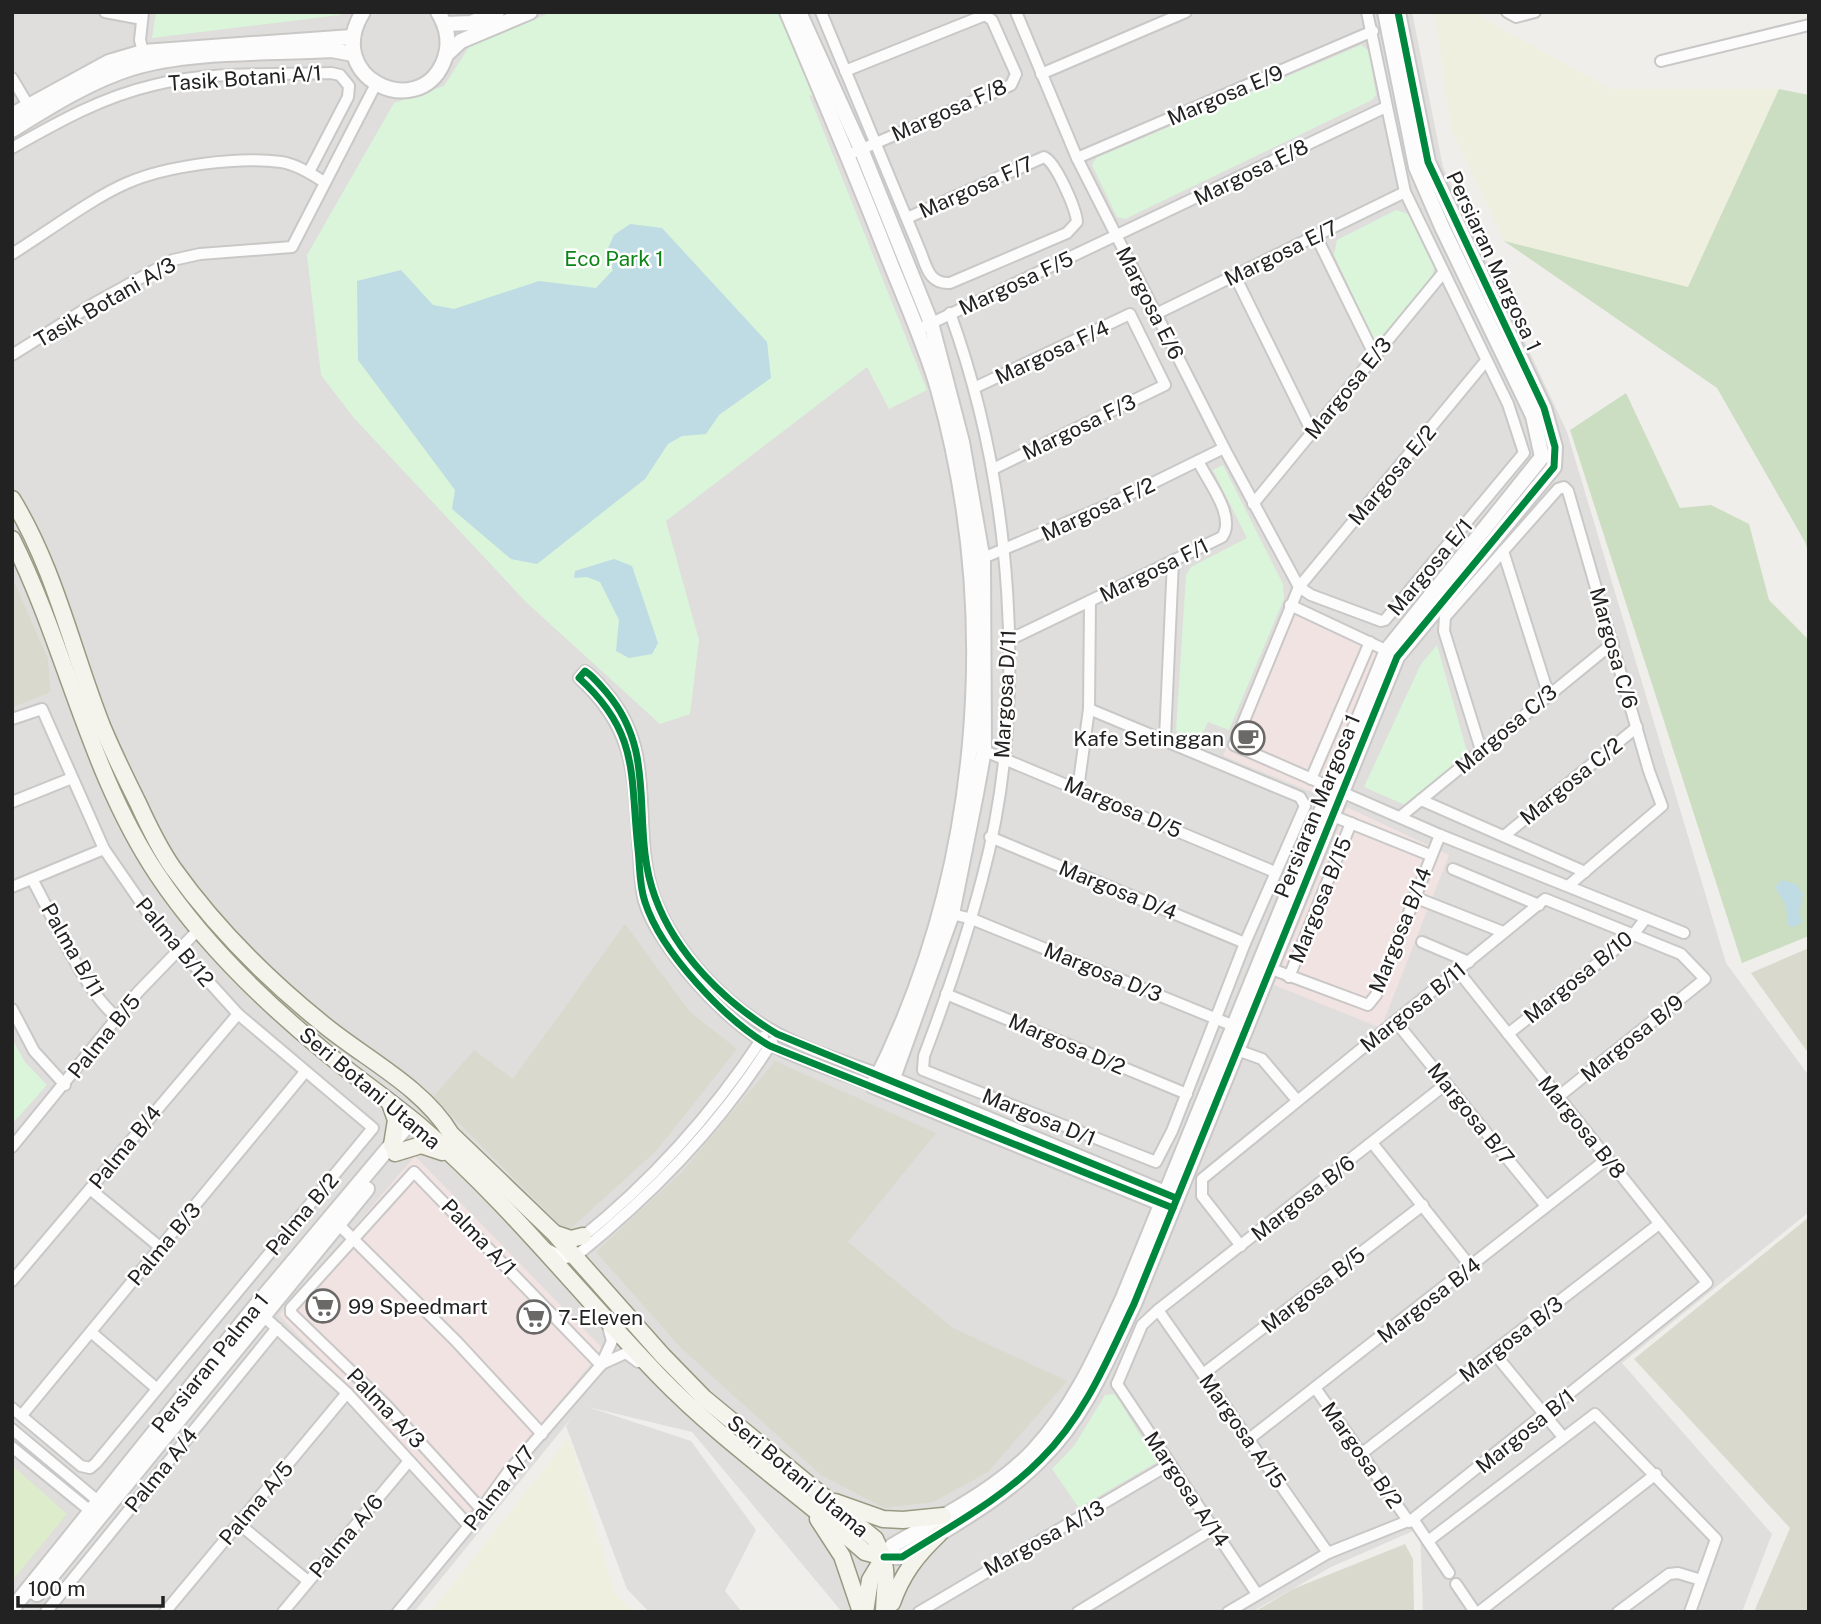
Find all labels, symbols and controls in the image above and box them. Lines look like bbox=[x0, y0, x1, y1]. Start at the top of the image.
street label: Margosa E/9 bbox=[1163, 59, 1287, 131]
street label: Tasik Botani A/1 bbox=[167, 60, 323, 96]
street label: Margosa F/8 bbox=[888, 73, 1010, 147]
street label: Margosa E/8 bbox=[1190, 134, 1312, 210]
street label: Margosa F/7 bbox=[915, 151, 1037, 223]
street label: Persiaran Margosa 1 bbox=[1441, 167, 1547, 355]
street label: Margosa E/7 bbox=[1220, 215, 1342, 291]
street label: Margosa E/6 bbox=[1111, 242, 1189, 364]
park label: Eco Park 1 bbox=[564, 246, 664, 271]
street label: Margosa F/5 bbox=[955, 246, 1077, 320]
street label: Tasik Botani A/3 bbox=[30, 251, 180, 353]
street label: Margosa F/4 bbox=[991, 315, 1113, 389]
street label: Margosa E/3 bbox=[1299, 332, 1397, 444]
street label: Margosa F/3 bbox=[1018, 389, 1140, 465]
street label: Margosa E/2 bbox=[1343, 420, 1441, 530]
street label: Margosa F/2 bbox=[1037, 472, 1159, 546]
street label: Margosa E/1 bbox=[1382, 513, 1478, 621]
street label: Margosa F/1 bbox=[1095, 533, 1213, 607]
street label: Margosa C/6 bbox=[1585, 585, 1643, 711]
street label: Margosa D/11 bbox=[989, 629, 1021, 759]
street label: Margosa C/3 bbox=[1450, 679, 1562, 779]
street label: Persiaran Margosa 1 bbox=[1269, 711, 1365, 901]
cafe icon: Kafe Setinggan bbox=[1229, 719, 1267, 757]
place label: Kafe Setinggan bbox=[1073, 726, 1224, 751]
street label: Margosa C/2 bbox=[1515, 732, 1627, 830]
street label: Margosa D/5 bbox=[1060, 771, 1186, 843]
street label: Margosa B/15 bbox=[1283, 833, 1357, 967]
street label: Margosa D/4 bbox=[1055, 855, 1181, 925]
street label: Margosa B/14 bbox=[1363, 864, 1437, 996]
street label: Palma B/12 bbox=[131, 892, 219, 992]
street label: Palma B/11 bbox=[36, 899, 110, 1001]
street label: Margosa B/10 bbox=[1519, 926, 1637, 1028]
street label: Margosa D/3 bbox=[1040, 937, 1166, 1007]
street label: Margosa B/11 bbox=[1355, 957, 1471, 1057]
street label: Palma B/5 bbox=[63, 989, 145, 1083]
street label: Margosa B/9 bbox=[1576, 989, 1688, 1087]
street label: Margosa D/2 bbox=[1005, 1008, 1129, 1080]
street label: Seri Botani Utama bbox=[294, 1022, 446, 1154]
street label: Margosa B/7 bbox=[1422, 1058, 1520, 1170]
street label: Margosa B/8 bbox=[1533, 1071, 1631, 1183]
street label: Margosa D/1 bbox=[979, 1083, 1099, 1151]
street label: Palma B/4 bbox=[84, 1100, 166, 1194]
street label: Margosa B/6 bbox=[1246, 1150, 1360, 1246]
street label: Palma B/2 bbox=[260, 1168, 344, 1260]
street label: Palma A/1 bbox=[436, 1194, 522, 1280]
street label: Palma B/3 bbox=[122, 1197, 206, 1291]
street label: Margosa B/5 bbox=[1256, 1242, 1370, 1338]
street label: Margosa B/4 bbox=[1372, 1252, 1486, 1348]
supermarket icon: 99 Speedmart bbox=[304, 1287, 342, 1325]
street label: Persiaran Palma 1 bbox=[146, 1288, 274, 1438]
street label: Margosa B/3 bbox=[1454, 1291, 1568, 1387]
place label: 99 Speedmart bbox=[348, 1294, 488, 1319]
supermarket icon: 7-Eleven bbox=[515, 1298, 553, 1336]
place label: 7-Eleven bbox=[558, 1305, 643, 1330]
street label: Palma A/3 bbox=[342, 1363, 430, 1453]
street label: Margosa A/15 bbox=[1194, 1369, 1292, 1493]
street label: Margosa B/1 bbox=[1471, 1384, 1579, 1478]
street label: Margosa B/2 bbox=[1316, 1397, 1408, 1513]
street label: Seri Botani Utama bbox=[722, 1410, 874, 1542]
street label: Palma A/4 bbox=[119, 1423, 203, 1517]
street label: Margosa A/14 bbox=[1139, 1426, 1235, 1552]
street label: Palma A/7 bbox=[458, 1441, 540, 1535]
street label: Palma A/5 bbox=[214, 1456, 298, 1550]
street label: Palma A/6 bbox=[304, 1489, 388, 1583]
street label: Margosa A/13 bbox=[979, 1495, 1109, 1581]
scale bar bbox=[18, 1564, 163, 1608]
text: 100 m bbox=[28, 1576, 85, 1601]

